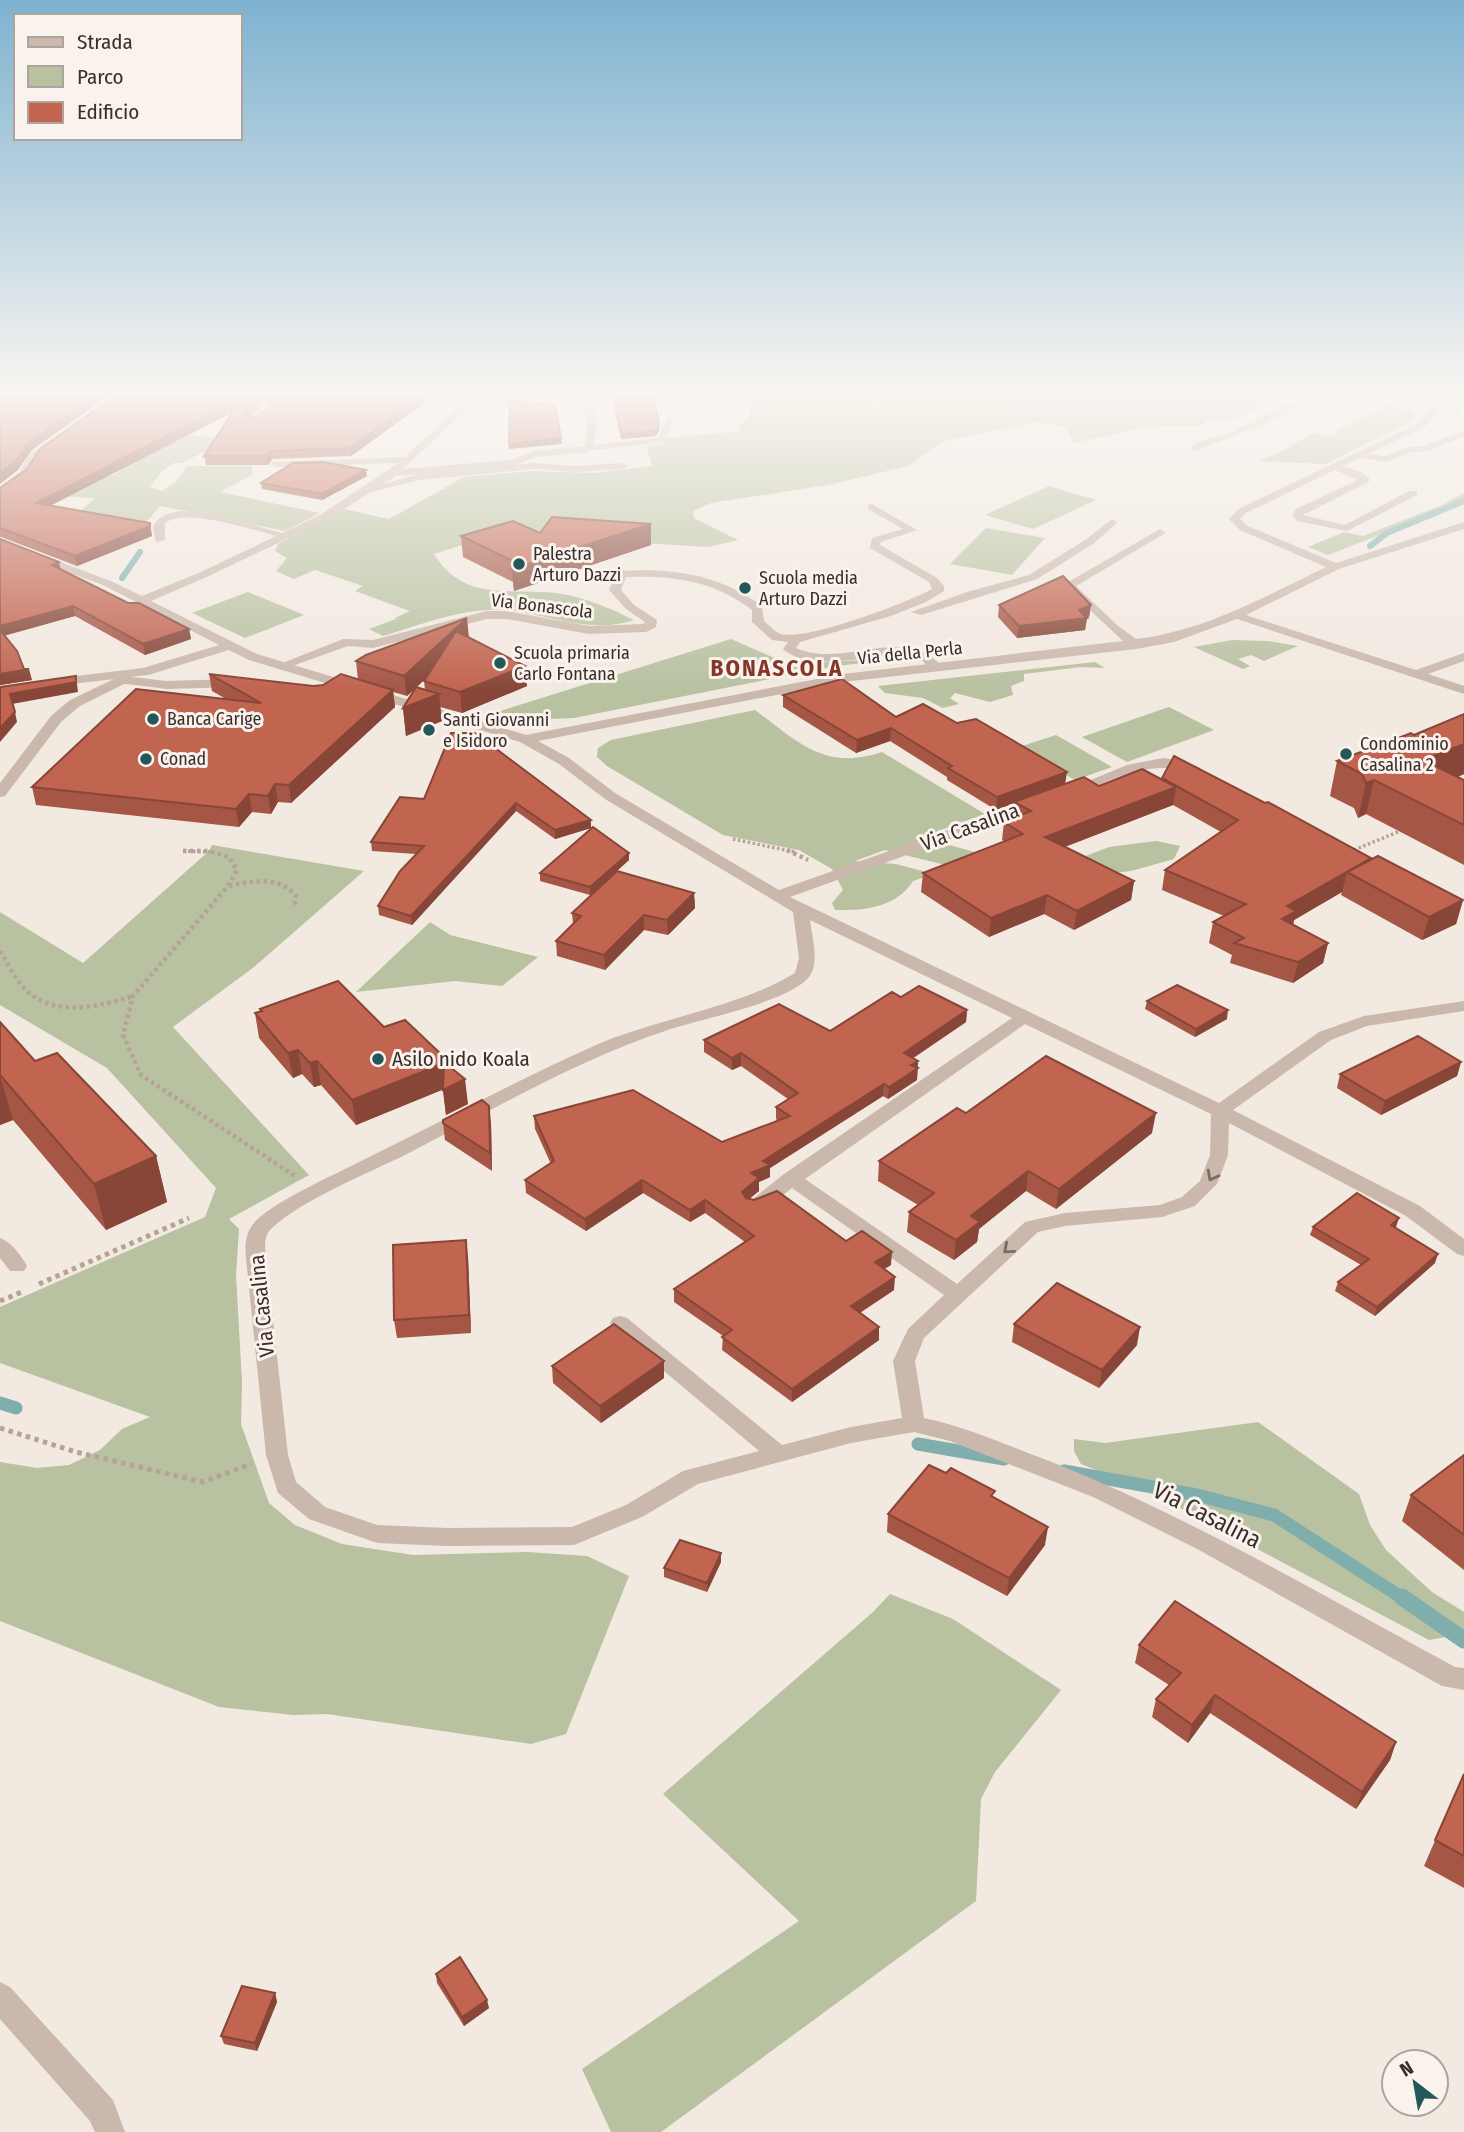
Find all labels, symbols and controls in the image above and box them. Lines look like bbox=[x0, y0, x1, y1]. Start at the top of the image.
legend bbox=[14, 14, 242, 140]
text: Strada bbox=[77, 29, 133, 55]
text: Parco bbox=[77, 64, 124, 90]
text: Edificio bbox=[77, 99, 139, 125]
place label: Palestra Arturo Dazzi bbox=[533, 543, 621, 586]
marker: Palestra Arturo Dazzi bbox=[511, 556, 527, 572]
place label: Scuola media Arturo Dazzi bbox=[759, 567, 858, 610]
marker: Scuola media Arturo Dazzi bbox=[737, 580, 753, 596]
street label: Via Bonascola bbox=[490, 589, 594, 623]
street label: Via della Perla bbox=[856, 637, 964, 669]
place label: Scuola primaria Carlo Fontana bbox=[514, 642, 630, 685]
district label: BONASCOLA bbox=[711, 654, 843, 682]
marker: Scuola primaria Carlo Fontana bbox=[492, 655, 508, 671]
place label: Banca Carige bbox=[167, 708, 261, 730]
place label: Santi Giovanni e Isidoro bbox=[443, 709, 549, 752]
marker: Banca Carige bbox=[145, 711, 161, 727]
marker: Santi Giovanni e Isidoro bbox=[421, 722, 437, 738]
place label: Condominio Casalina 2 bbox=[1360, 733, 1449, 776]
marker: Condominio Casalina 2 bbox=[1338, 746, 1354, 762]
place label: Conad bbox=[160, 748, 206, 770]
marker: Conad bbox=[138, 751, 154, 767]
street label: Via Casalina bbox=[917, 797, 1023, 857]
place label: Asilo nido Koala bbox=[392, 1046, 530, 1072]
marker: Asilo nido Koala bbox=[370, 1051, 386, 1067]
one-way arrow bbox=[1206, 1169, 1220, 1182]
one-way arrow bbox=[1004, 1241, 1017, 1253]
street label: Via Casalina bbox=[244, 1253, 280, 1359]
street label: Via Casalina bbox=[1148, 1476, 1266, 1554]
north arrow bbox=[1380, 2048, 1450, 2118]
text: N bbox=[1396, 2056, 1417, 2082]

